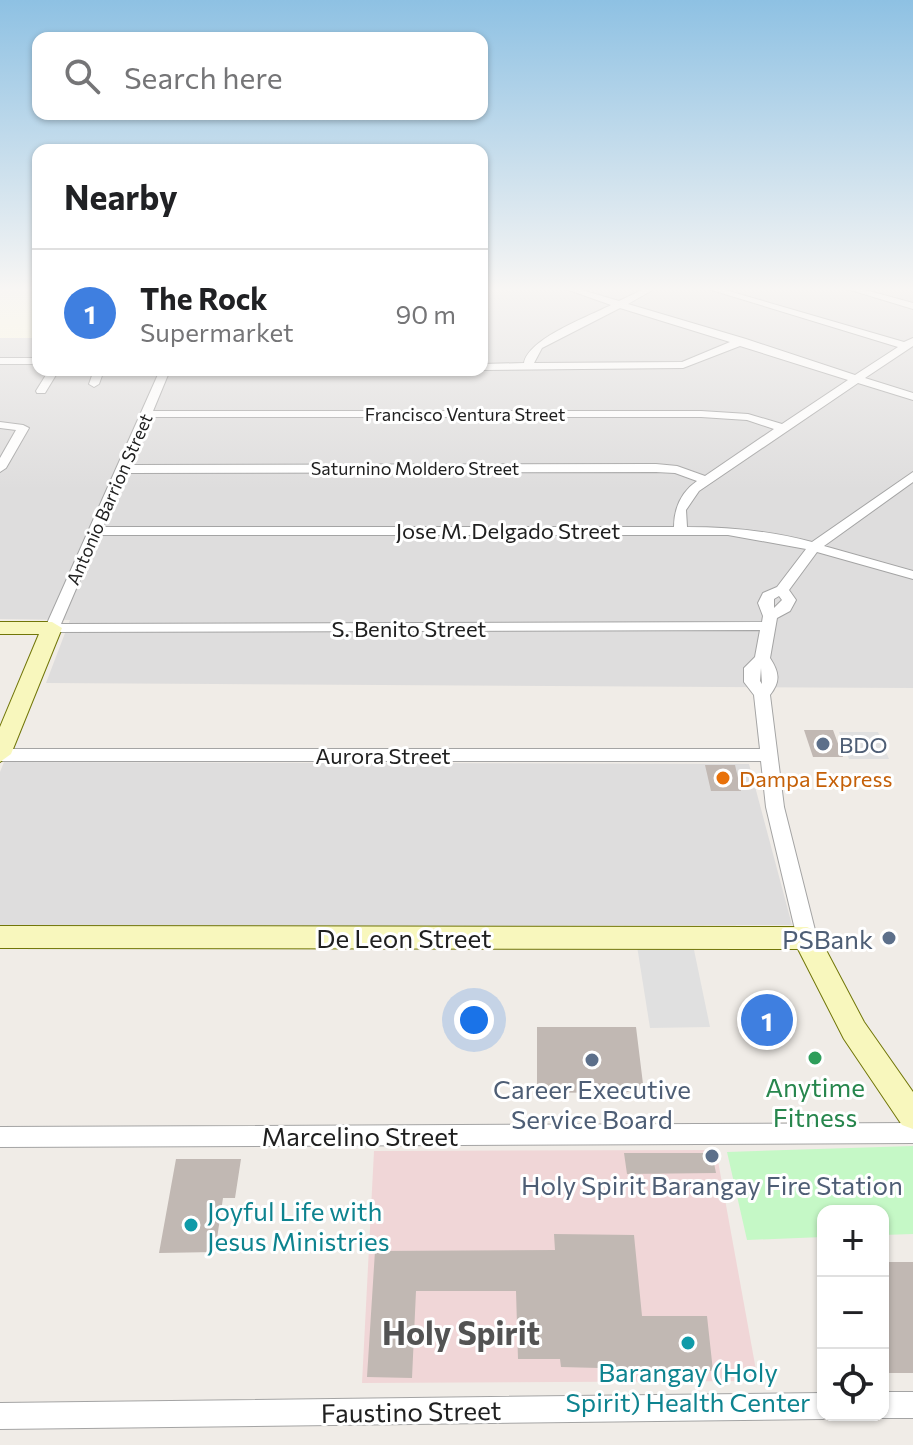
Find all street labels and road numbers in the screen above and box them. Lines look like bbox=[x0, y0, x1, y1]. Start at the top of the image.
street label: Francisco Ventura Street bbox=[365, 403, 565, 425]
street label: Antonio Barrion Street bbox=[61, 410, 157, 588]
street label: Saturnino Moldero Street bbox=[311, 457, 519, 479]
street label: Jose M. Delgado Street bbox=[396, 517, 620, 544]
street label: S. Benito Street bbox=[332, 615, 486, 642]
street label: Aurora Street bbox=[315, 742, 451, 769]
street label: De Leon Street bbox=[316, 922, 492, 953]
street label: Marcelino Street bbox=[262, 1120, 458, 1151]
street label: Faustino Street bbox=[320, 1394, 502, 1428]

